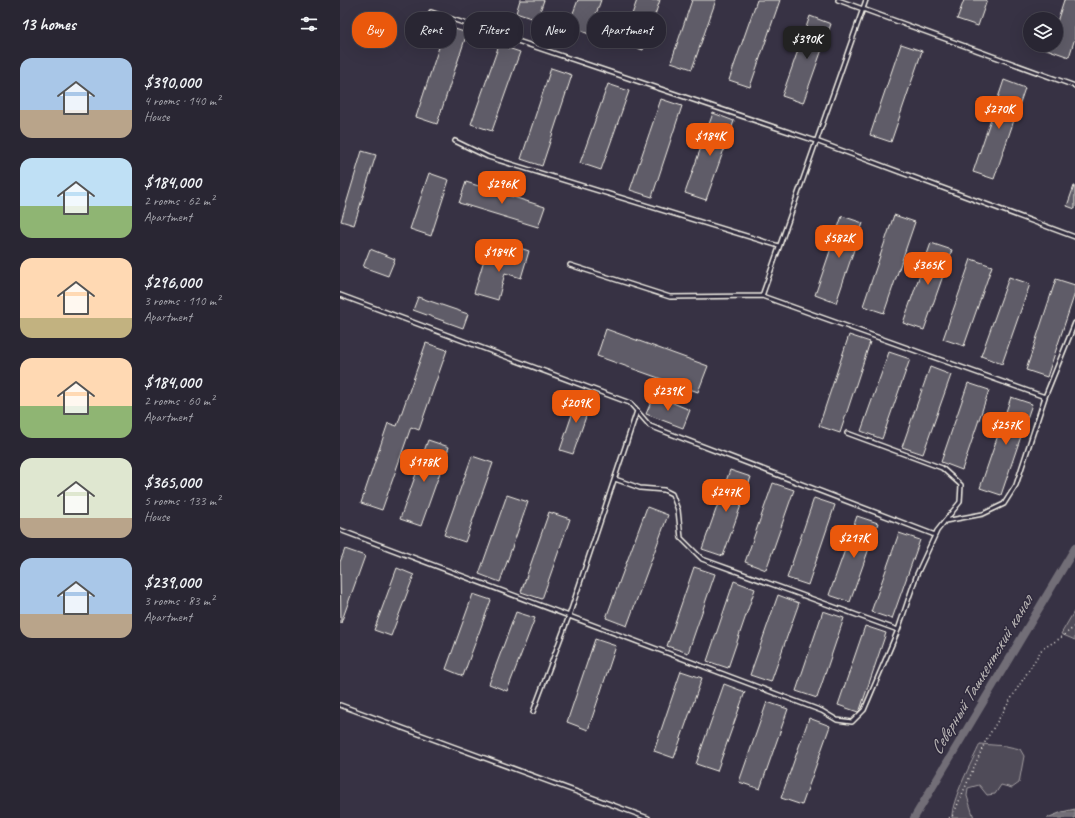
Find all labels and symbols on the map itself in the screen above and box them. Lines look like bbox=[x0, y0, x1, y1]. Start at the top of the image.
pin: $390K bbox=[779, 26, 835, 60]
pin: $270K bbox=[971, 96, 1027, 130]
pin: $184K bbox=[682, 123, 738, 157]
pin: $296K bbox=[474, 171, 530, 205]
pin: $582K bbox=[811, 225, 867, 259]
pin: $184K bbox=[471, 239, 527, 273]
pin: $365K bbox=[900, 252, 956, 286]
pin: $239K bbox=[640, 378, 696, 412]
pin: $209K bbox=[548, 390, 604, 424]
pin: $257K bbox=[978, 412, 1034, 446]
pin: $178K bbox=[396, 449, 452, 483]
pin: $247K bbox=[698, 479, 754, 513]
pin: $217K bbox=[826, 525, 882, 559]
water label: Северный Ташкентский канал bbox=[925, 589, 1039, 758]

